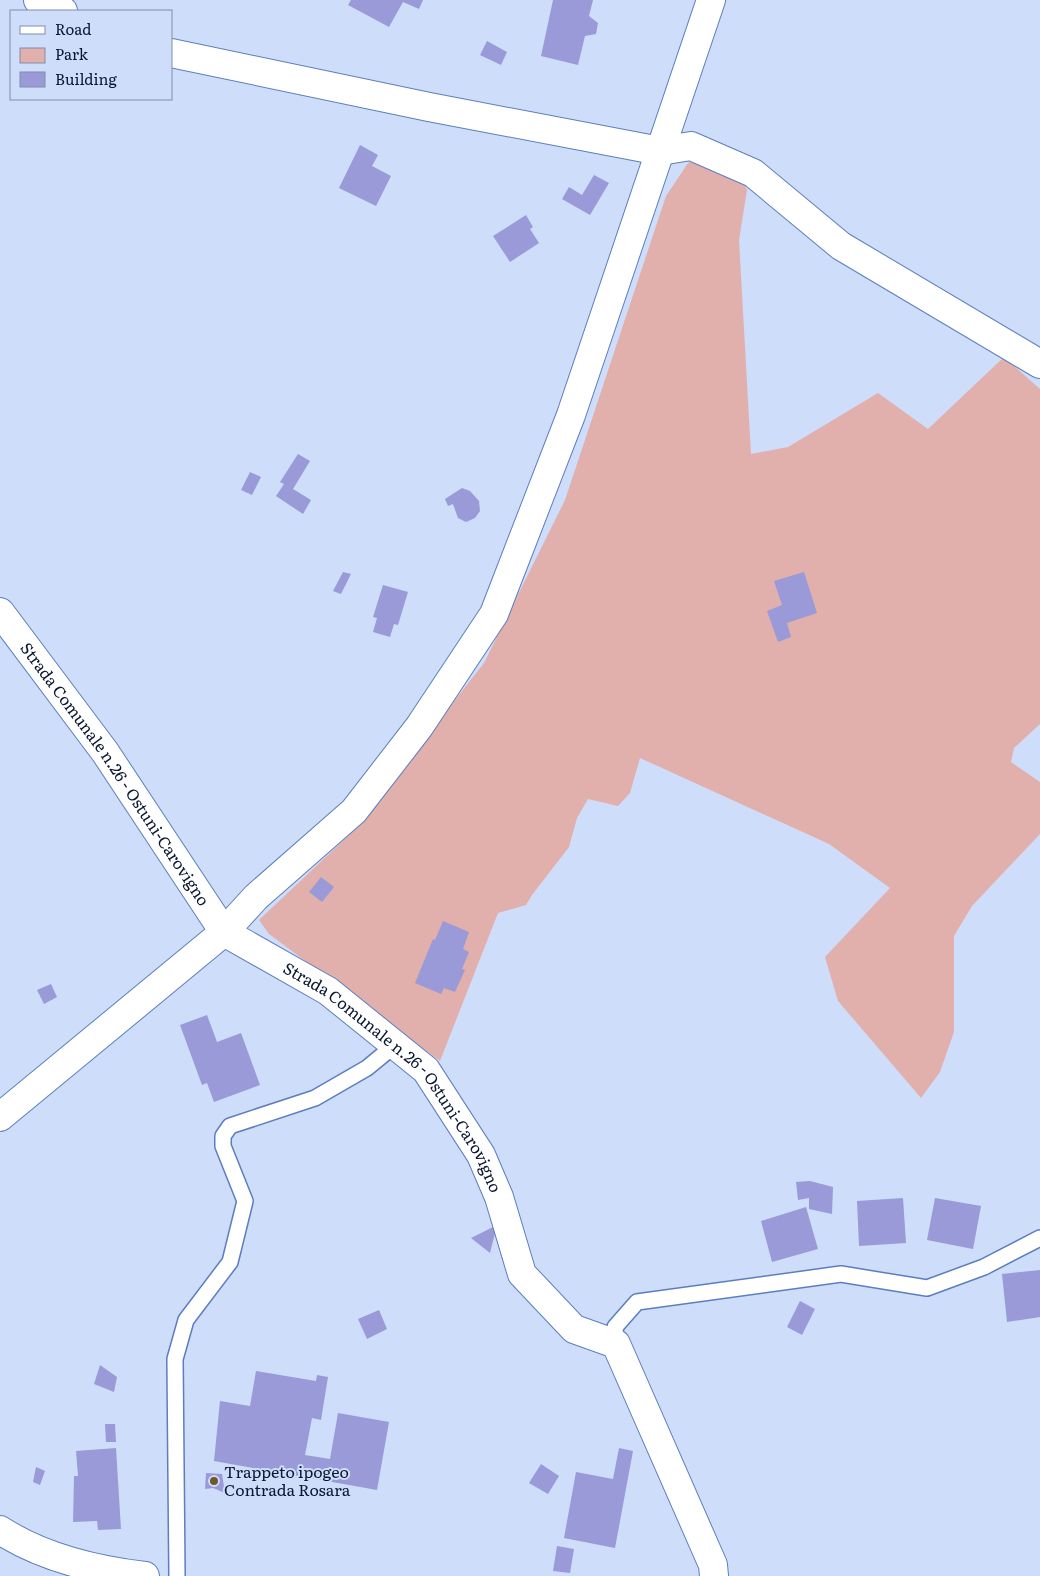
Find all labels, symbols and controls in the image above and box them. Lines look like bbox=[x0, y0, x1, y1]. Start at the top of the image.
legend bbox=[10, 10, 172, 100]
text: Road bbox=[55, 17, 91, 40]
text: Park bbox=[55, 42, 89, 65]
text: Building bbox=[55, 67, 117, 90]
street label: Strada Comunale n.26 - Ostuni-Carovigno bbox=[16, 637, 216, 910]
street label: Strada Comunale n.26 - Ostuni-Carovigno bbox=[279, 955, 509, 1196]
place label: Trappeto ipogeo Contrada Rosara bbox=[224, 1459, 351, 1501]
marker: Trappeto ipogeo Contrada Rosara bbox=[208, 1475, 220, 1487]

